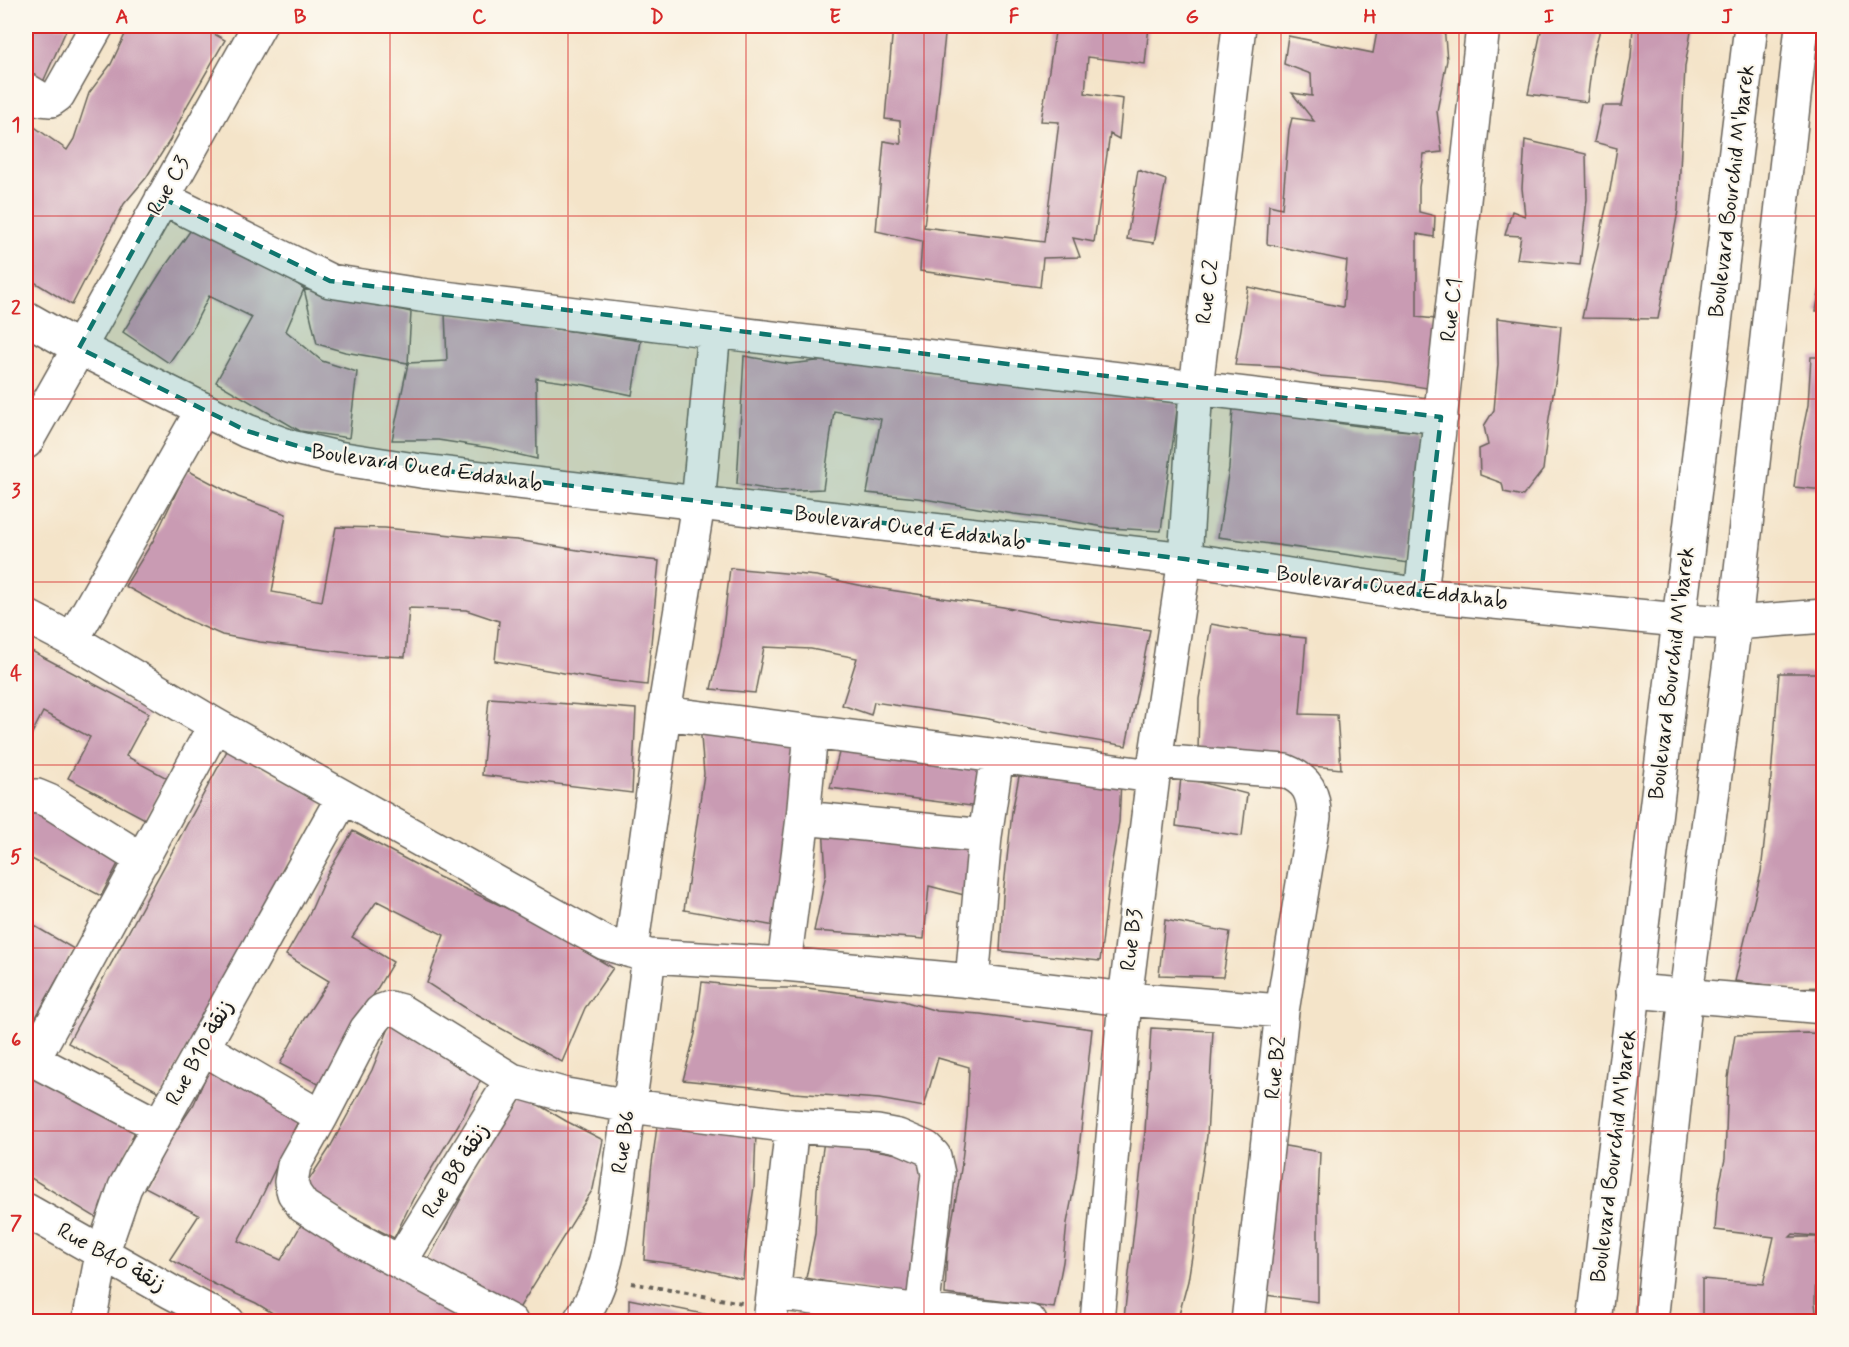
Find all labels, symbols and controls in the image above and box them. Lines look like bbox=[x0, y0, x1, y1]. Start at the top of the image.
text: A bbox=[115, 4, 129, 31]
text: B bbox=[294, 4, 307, 31]
text: C bbox=[472, 4, 487, 31]
text: D bbox=[650, 4, 664, 31]
text: E bbox=[829, 4, 841, 31]
text: F bbox=[1009, 4, 1020, 31]
text: G bbox=[1185, 4, 1199, 31]
text: H bbox=[1363, 4, 1377, 31]
text: I bbox=[1544, 4, 1554, 31]
text: J bbox=[1721, 4, 1733, 31]
street label: Boulevard Bourchid M'barek bbox=[1703, 63, 1761, 319]
text: 1 bbox=[12, 112, 20, 139]
street label: Rue C3 bbox=[141, 151, 197, 221]
street label: Rue C2 bbox=[1190, 258, 1226, 326]
street label: Rue C1 bbox=[1435, 277, 1469, 343]
text: 2 bbox=[11, 295, 21, 322]
street label: Boulevard Oued Eddahab bbox=[310, 438, 544, 498]
text: 3 bbox=[11, 478, 21, 505]
street label: Boulevard Oued Eddahab bbox=[793, 500, 1027, 556]
street label: Boulevard Bourchid M'barek bbox=[1643, 545, 1701, 801]
street label: Boulevard Oued Eddahab bbox=[1275, 560, 1509, 616]
text: 4 bbox=[10, 661, 22, 688]
text: 5 bbox=[10, 844, 22, 871]
street label: Rue B3 bbox=[1114, 907, 1150, 973]
street label: Rue B10 زنقة bbox=[159, 995, 241, 1111]
text: 6 bbox=[11, 1027, 21, 1054]
street label: Boulevard Bourchid M'barek bbox=[1585, 1028, 1643, 1284]
street label: Rue B2 bbox=[1259, 1035, 1293, 1101]
street label: Rue B6 bbox=[606, 1108, 642, 1176]
street label: Rue B8 زنقة bbox=[416, 1118, 496, 1224]
text: 7 bbox=[10, 1210, 22, 1237]
street label: Rue B40 زنقة bbox=[52, 1217, 170, 1299]

